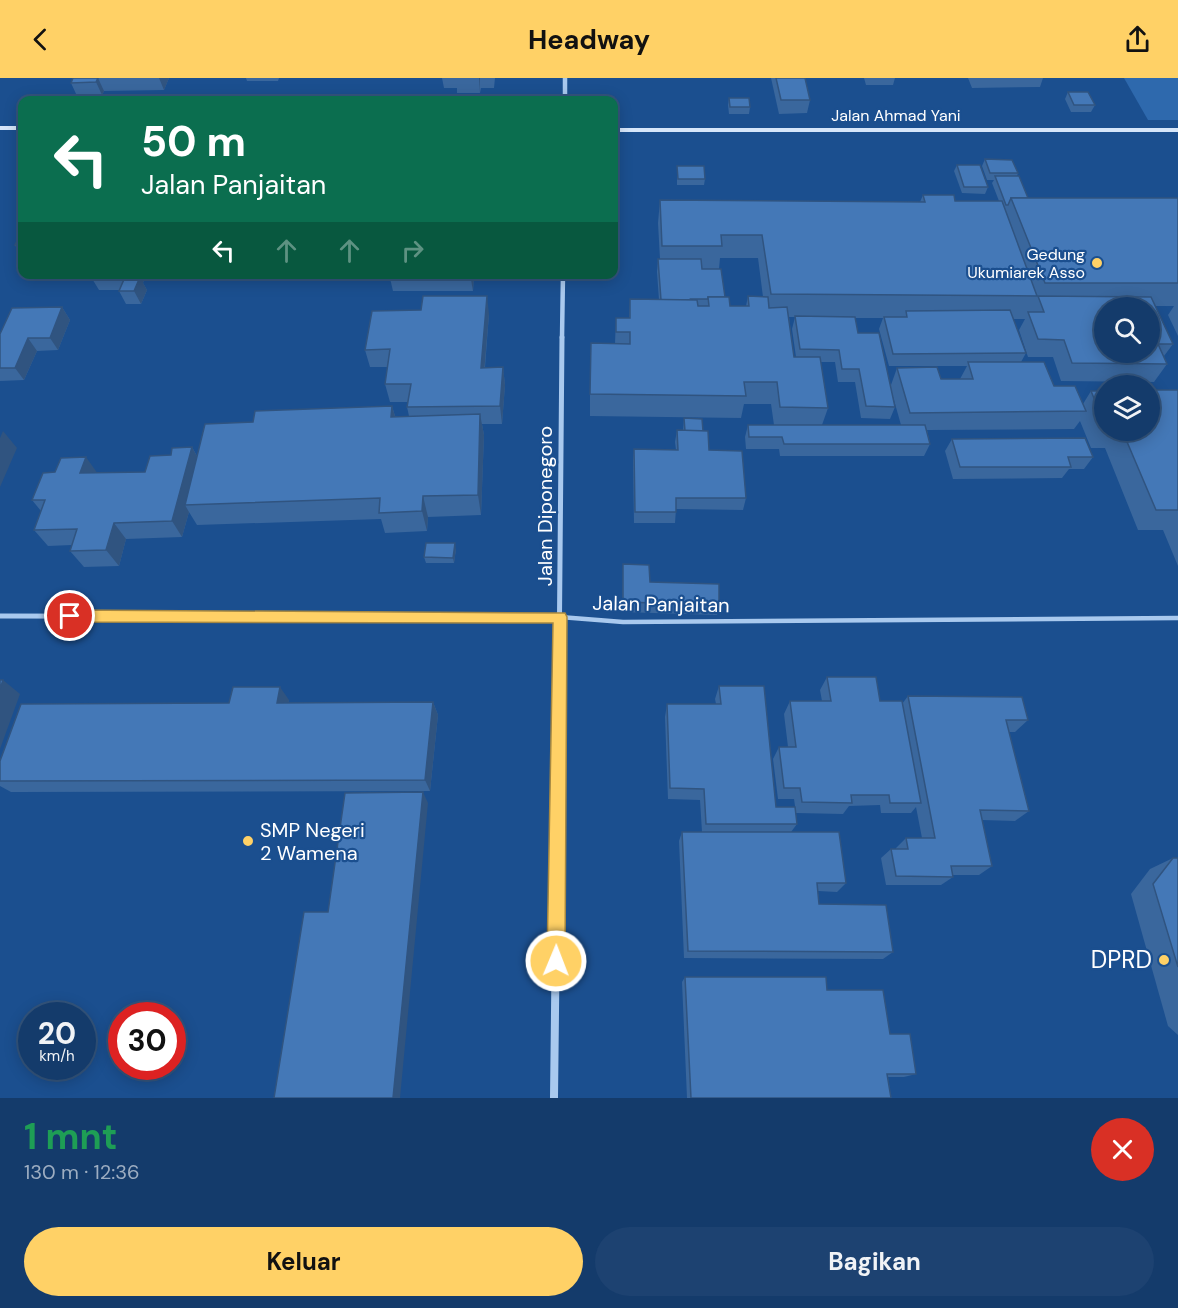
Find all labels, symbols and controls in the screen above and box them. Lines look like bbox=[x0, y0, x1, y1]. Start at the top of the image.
text: Headway bbox=[528, 22, 650, 57]
icon: back bbox=[24, 23, 57, 56]
icon: share bbox=[1121, 23, 1154, 56]
street label: Jalan Ahmad Yani bbox=[831, 105, 961, 126]
text: 50 m bbox=[141, 114, 246, 169]
icon: left bbox=[42, 120, 120, 198]
text: Jalan Panjaitan bbox=[141, 167, 326, 202]
icon: left bbox=[207, 234, 240, 267]
icon: ahead bbox=[270, 234, 303, 267]
icon: ahead bbox=[333, 234, 366, 267]
icon: right bbox=[396, 234, 429, 267]
place label: Gedung Ukumiarek Asso bbox=[967, 244, 1085, 283]
marker: Gedung Ukumiarek Asso bbox=[1090, 256, 1104, 270]
map controls bbox=[1094, 297, 1160, 441]
button: search bbox=[1094, 297, 1160, 363]
button: layers bbox=[1094, 375, 1160, 441]
street label: Jalan Diponegoro bbox=[532, 426, 558, 586]
pin bbox=[44, 590, 95, 641]
street label: Jalan Panjaitan bbox=[592, 590, 730, 618]
icon: arrive bbox=[53, 599, 86, 632]
place label: SMP Negeri 2 Wamena bbox=[260, 817, 365, 866]
marker: SMP Negeri 2 Wamena bbox=[241, 834, 255, 848]
position arrow bbox=[524, 929, 588, 993]
place label: DPRD bbox=[1091, 944, 1152, 975]
marker: DPRD bbox=[1157, 953, 1171, 967]
speed limit sign: 30 bbox=[108, 1002, 186, 1080]
text: 20 bbox=[38, 1014, 76, 1053]
text: km/h bbox=[39, 1046, 75, 1066]
text: 1 mnt bbox=[24, 1113, 117, 1160]
button: close bbox=[1091, 1118, 1154, 1181]
text: 130 m · 12:36 bbox=[24, 1159, 140, 1185]
button: Keluar bbox=[24, 1227, 583, 1296]
button: Bagikan bbox=[595, 1227, 1154, 1296]

